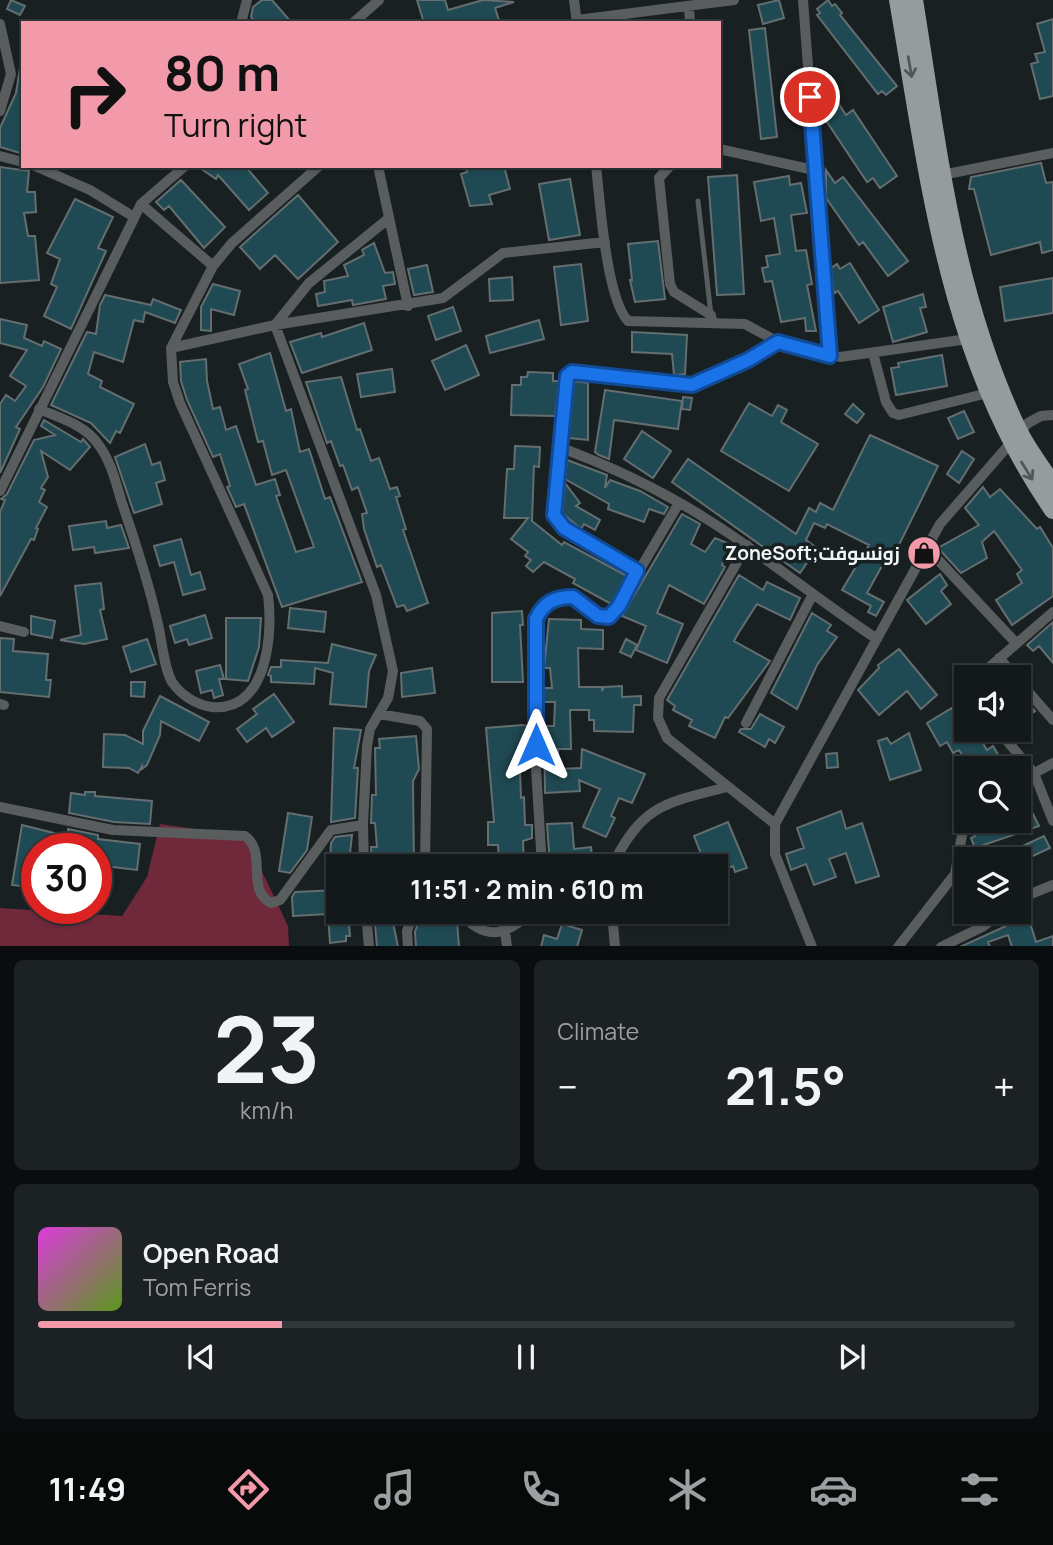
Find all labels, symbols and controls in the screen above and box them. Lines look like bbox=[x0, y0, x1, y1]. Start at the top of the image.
text: 80 m bbox=[164, 39, 280, 106]
icon: right bbox=[49, 49, 140, 140]
one-way arrow bbox=[904, 55, 917, 78]
pin bbox=[780, 67, 840, 127]
icon: arrive bbox=[791, 78, 829, 116]
text: Turn right bbox=[164, 103, 307, 147]
one-way arrow bbox=[1020, 461, 1035, 480]
shop icon: ZoneSoft;زونسوفت bbox=[905, 534, 943, 572]
place label: ZoneSoft;زونسوفت bbox=[725, 540, 900, 566]
map controls bbox=[954, 665, 1031, 924]
button: sound bbox=[954, 665, 1031, 742]
position arrow bbox=[499, 708, 573, 782]
button: search bbox=[954, 756, 1031, 833]
speed limit sign: 30 bbox=[21, 833, 112, 924]
button: layers bbox=[954, 847, 1031, 924]
text: 11:51 · 2 min · 610 m bbox=[410, 871, 644, 907]
text: 23 bbox=[213, 986, 320, 1110]
text: Climate bbox=[558, 1015, 639, 1047]
text: 21.5° bbox=[725, 1050, 846, 1121]
text: − bbox=[558, 1060, 578, 1112]
text: + bbox=[993, 1060, 1015, 1112]
text: km/h bbox=[240, 1094, 294, 1126]
text: Open Road bbox=[143, 1235, 279, 1271]
text: Tom Ferris bbox=[143, 1271, 251, 1303]
icon: previous bbox=[182, 1338, 220, 1376]
icon: pause bbox=[507, 1338, 545, 1376]
icon: next bbox=[833, 1338, 871, 1376]
icon: directions bbox=[224, 1465, 273, 1514]
icon: music bbox=[370, 1465, 419, 1514]
icon: phone bbox=[516, 1465, 565, 1514]
icon: climate bbox=[663, 1465, 712, 1514]
icon: car bbox=[809, 1465, 858, 1514]
icon: filters bbox=[955, 1465, 1004, 1514]
text: 11:49 bbox=[49, 1467, 126, 1511]

